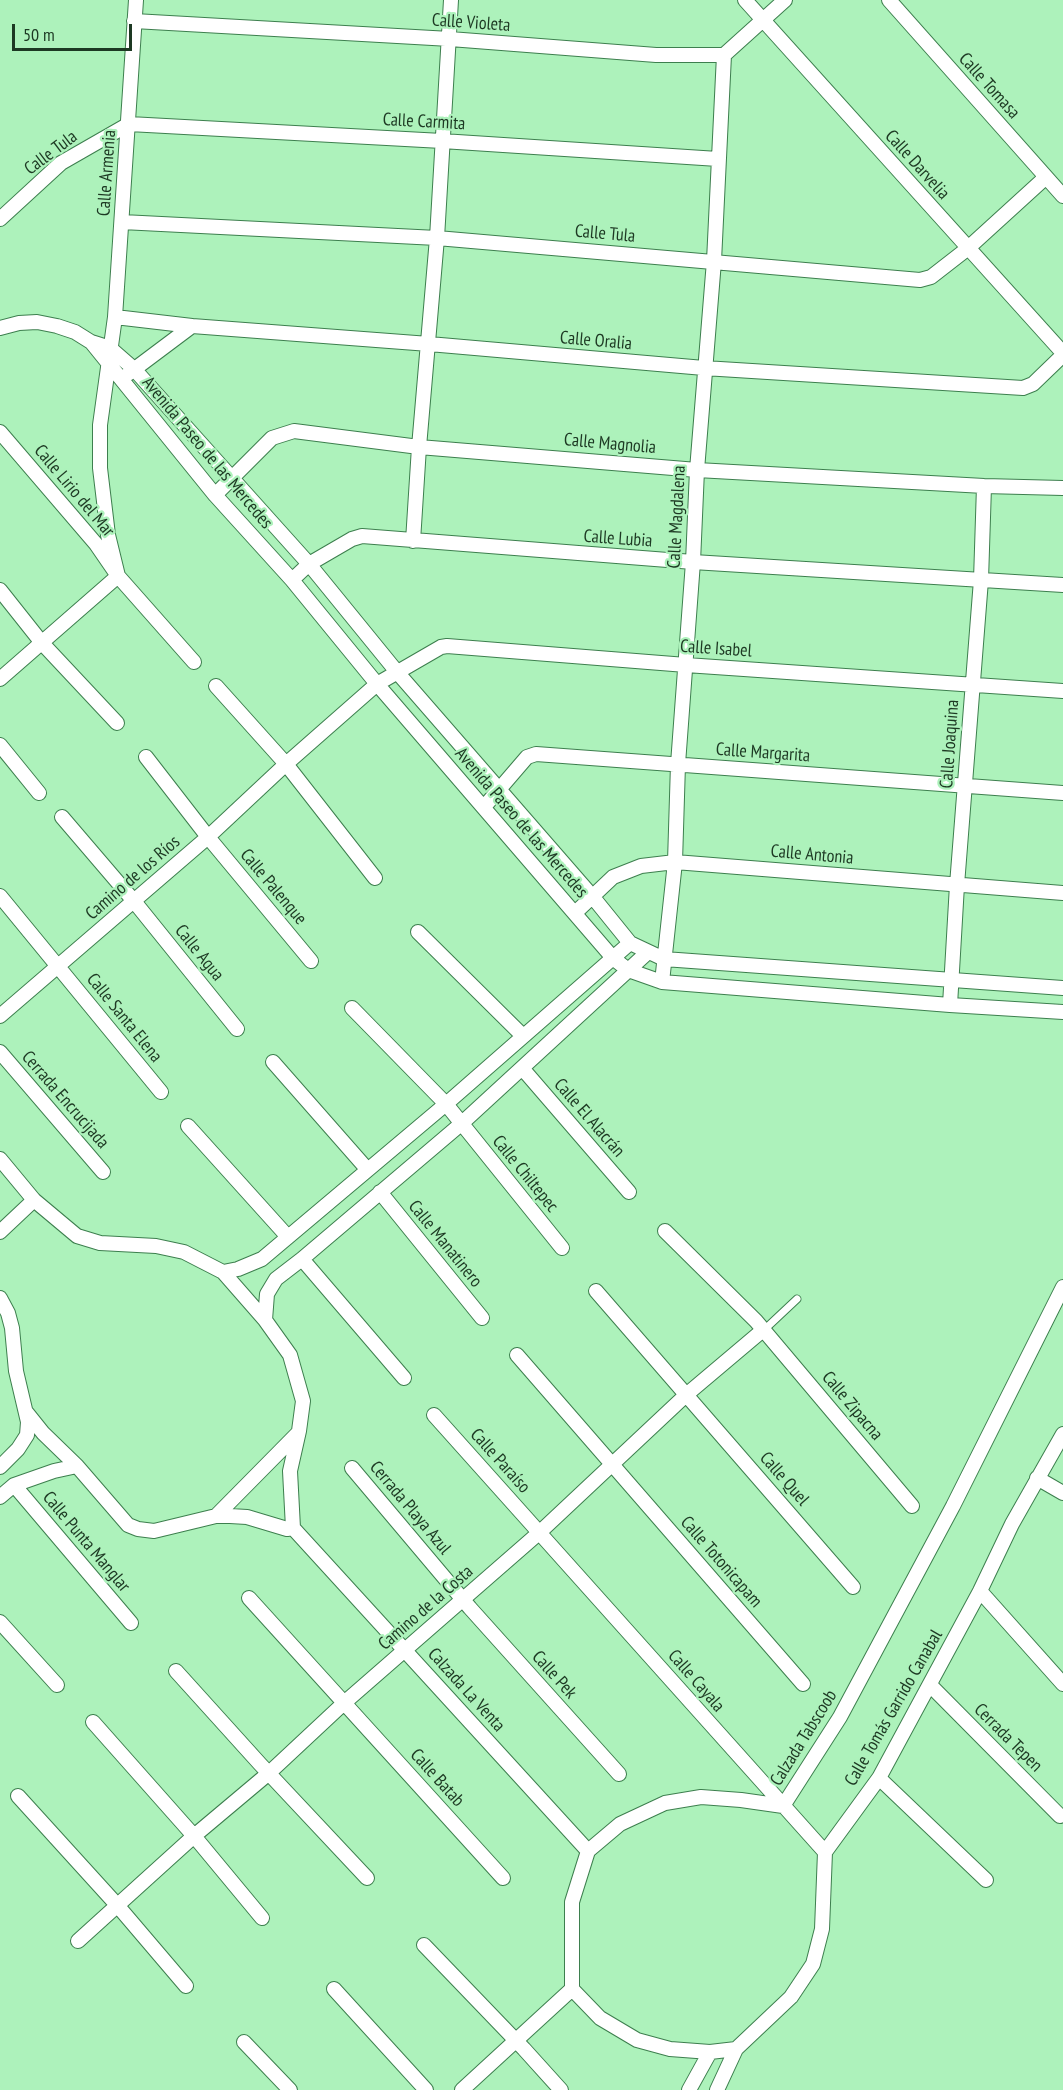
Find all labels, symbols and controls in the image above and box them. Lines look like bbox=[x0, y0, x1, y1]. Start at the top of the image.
street label: Calle Violeta bbox=[431, 9, 511, 37]
scale bar bbox=[15, 12, 135, 50]
text: 50 m bbox=[23, 23, 55, 46]
street label: Calle Tomasa bbox=[954, 49, 1024, 123]
street label: Calle Carmita bbox=[382, 109, 466, 135]
street label: Calle Tula bbox=[20, 126, 82, 180]
street label: Calle Darvelia bbox=[880, 126, 954, 204]
street label: Calle Armenia bbox=[93, 129, 121, 217]
street label: Calle Tula bbox=[574, 221, 636, 247]
street label: Calle Oralia bbox=[559, 327, 633, 355]
street label: Avenida Paseo de las Mercedes bbox=[137, 373, 277, 533]
street label: Calle Magnolia bbox=[563, 429, 657, 459]
street label: Calle Lirio del Mar bbox=[29, 441, 119, 541]
street label: Calle Magdalena bbox=[664, 465, 690, 569]
street label: Calle Lubia bbox=[583, 526, 653, 552]
street label: Calle Isabel bbox=[679, 636, 753, 662]
street label: Calle Joaquina bbox=[936, 699, 964, 789]
street label: Calle Margarita bbox=[715, 739, 811, 767]
street label: Avenida Paseo de las Mercedes bbox=[450, 744, 592, 902]
street label: Camino de los Ríos bbox=[82, 831, 184, 925]
street label: Calle Antonia bbox=[770, 841, 854, 869]
street label: Calle Palenque bbox=[235, 845, 311, 929]
street label: Calle Agua bbox=[170, 921, 228, 985]
street label: Calle Santa Elena bbox=[82, 969, 166, 1067]
street label: Cerrada Encrucijada bbox=[17, 1047, 113, 1153]
street label: Calle El Alacrán bbox=[549, 1074, 629, 1162]
street label: Calle Chiltepec bbox=[487, 1131, 563, 1217]
street label: Calle Manatinero bbox=[403, 1196, 487, 1292]
street label: Calle Zipacna bbox=[817, 1367, 887, 1445]
street label: Calle Paraíso bbox=[465, 1424, 535, 1498]
street label: Calle Quel bbox=[755, 1448, 813, 1510]
street label: Cerrada Playa Azul bbox=[365, 1457, 455, 1559]
street label: Calle Punta Manglar bbox=[38, 1487, 134, 1597]
street label: Calle Totonicapam bbox=[676, 1512, 766, 1612]
street label: Camino de la Costa bbox=[374, 1561, 478, 1655]
street label: Calle Tomás Garrido Canabal bbox=[841, 1626, 947, 1790]
street label: Calzada La Venta bbox=[423, 1644, 509, 1736]
street label: Calle Cayala bbox=[663, 1645, 729, 1717]
street label: Calle Pek bbox=[527, 1647, 581, 1703]
street label: Calzada Tabscoob bbox=[766, 1686, 842, 1790]
street label: Cerrada Tepen bbox=[969, 1699, 1047, 1777]
street label: Calle Batab bbox=[405, 1745, 469, 1811]

